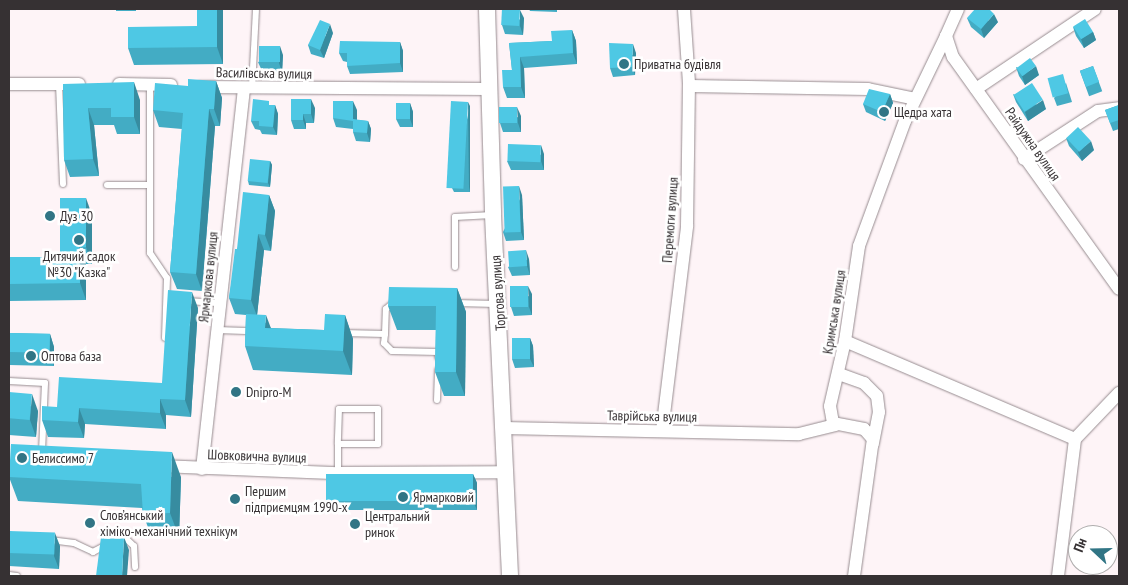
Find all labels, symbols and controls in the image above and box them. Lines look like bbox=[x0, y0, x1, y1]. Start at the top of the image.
place label: Приватна будівля bbox=[634, 56, 721, 72]
marker: Приватна будівля bbox=[618, 58, 630, 70]
street label: Василівська вулиця bbox=[216, 64, 312, 82]
place label: Щедра хата bbox=[894, 104, 952, 120]
street label: Райдужна вулиця bbox=[1002, 104, 1064, 184]
marker: Щедра хата bbox=[878, 106, 890, 118]
street label: Перемоги вулиця bbox=[659, 177, 681, 263]
place label: Дуз 30 bbox=[60, 208, 93, 224]
marker: Дуз 30 bbox=[44, 210, 56, 222]
street label: Ярмаркова вулиця bbox=[195, 231, 221, 323]
marker: Дитячий садок №30 "Казка" bbox=[73, 234, 85, 246]
place label: Дитячий садок №30 "Казка" bbox=[43, 248, 115, 280]
street label: Торгова вулиця bbox=[487, 255, 509, 331]
street label: Кримська вулиця bbox=[819, 269, 849, 355]
place label: Оптова база bbox=[41, 348, 101, 364]
marker: Оптова база bbox=[25, 350, 37, 362]
place label: Dnipro-M bbox=[246, 384, 291, 400]
marker: Dnipro-M bbox=[230, 386, 242, 398]
street label: Таврійська вулиця bbox=[607, 407, 697, 425]
street label: Шовковична вулиця bbox=[207, 446, 307, 466]
place label: Белиссимо 7 bbox=[32, 450, 94, 466]
marker: Белиссимо 7 bbox=[16, 452, 28, 464]
place label: Першим підприємцям 1990-х bbox=[245, 483, 348, 516]
place label: Ярмарковий bbox=[413, 489, 474, 505]
marker: Ярмарковий bbox=[397, 491, 409, 503]
marker: Першим підприємцям 1990-х bbox=[229, 493, 241, 505]
place label: Слов’янський хіміко-механічний технікум bbox=[100, 507, 238, 540]
place label: Центральний ринок bbox=[365, 508, 430, 540]
marker: Слов’янський хіміко-механічний технікум bbox=[84, 517, 96, 529]
marker: Центральний ринок bbox=[349, 518, 361, 530]
north arrow bbox=[1068, 525, 1118, 575]
text: Пн bbox=[1069, 535, 1091, 555]

